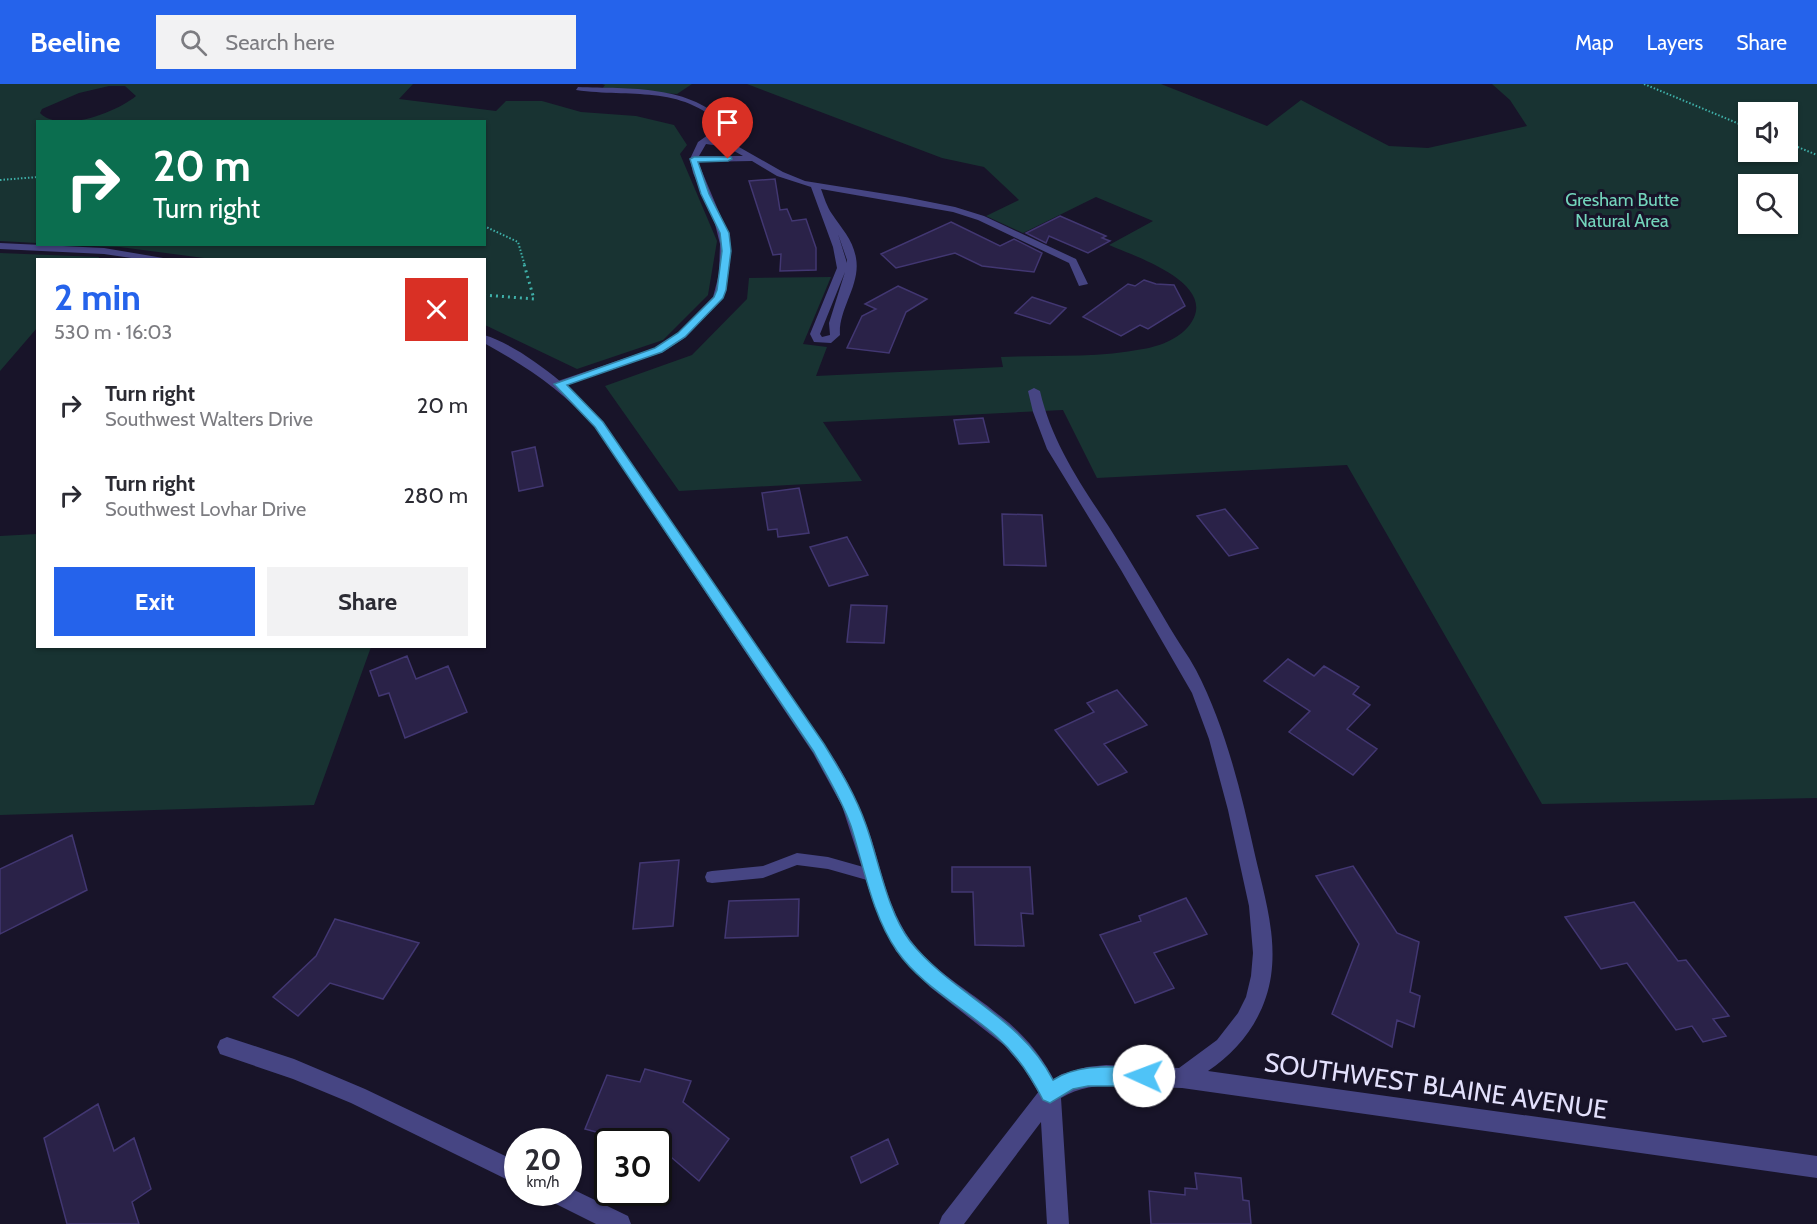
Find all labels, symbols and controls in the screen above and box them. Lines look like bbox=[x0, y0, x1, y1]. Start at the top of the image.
search box bbox=[156, 15, 576, 69]
text: Beeline bbox=[30, 25, 120, 59]
icon: search bbox=[177, 26, 210, 59]
text: Search here bbox=[225, 29, 335, 56]
text: Map bbox=[1575, 30, 1614, 55]
text: Layers bbox=[1647, 30, 1703, 55]
text: Share bbox=[1736, 30, 1787, 55]
pin bbox=[702, 97, 753, 159]
map controls bbox=[1738, 102, 1798, 234]
button: sound bbox=[1738, 102, 1798, 162]
icon: arrive bbox=[711, 106, 744, 139]
text: 20 m bbox=[153, 140, 251, 192]
icon: right bbox=[54, 144, 132, 222]
button: search bbox=[1738, 174, 1798, 234]
park label: Gresham Butte Natural Area bbox=[1565, 189, 1679, 232]
text: Turn right bbox=[153, 192, 260, 225]
text: 2 min bbox=[54, 275, 141, 319]
button: close bbox=[405, 278, 468, 341]
text: 530 m · 16:03 bbox=[54, 320, 172, 344]
text: Turn right bbox=[105, 380, 195, 407]
icon: right bbox=[54, 389, 87, 422]
text: 20 m bbox=[417, 392, 468, 419]
text: Southwest Walters Drive bbox=[105, 407, 313, 431]
text: Turn right bbox=[105, 470, 195, 497]
icon: right bbox=[54, 479, 87, 512]
text: 280 m bbox=[404, 482, 468, 509]
text: Southwest Lovhar Drive bbox=[105, 497, 306, 521]
button: Exit bbox=[54, 567, 255, 636]
button: Share bbox=[267, 567, 468, 636]
position arrow bbox=[1112, 1044, 1176, 1108]
street label: SOUTHWEST BLAINE AVENUE bbox=[1262, 1046, 1610, 1126]
speed limit sign: 30 bbox=[594, 1128, 672, 1206]
text: 20 bbox=[524, 1141, 562, 1178]
text: km/h bbox=[527, 1173, 559, 1191]

